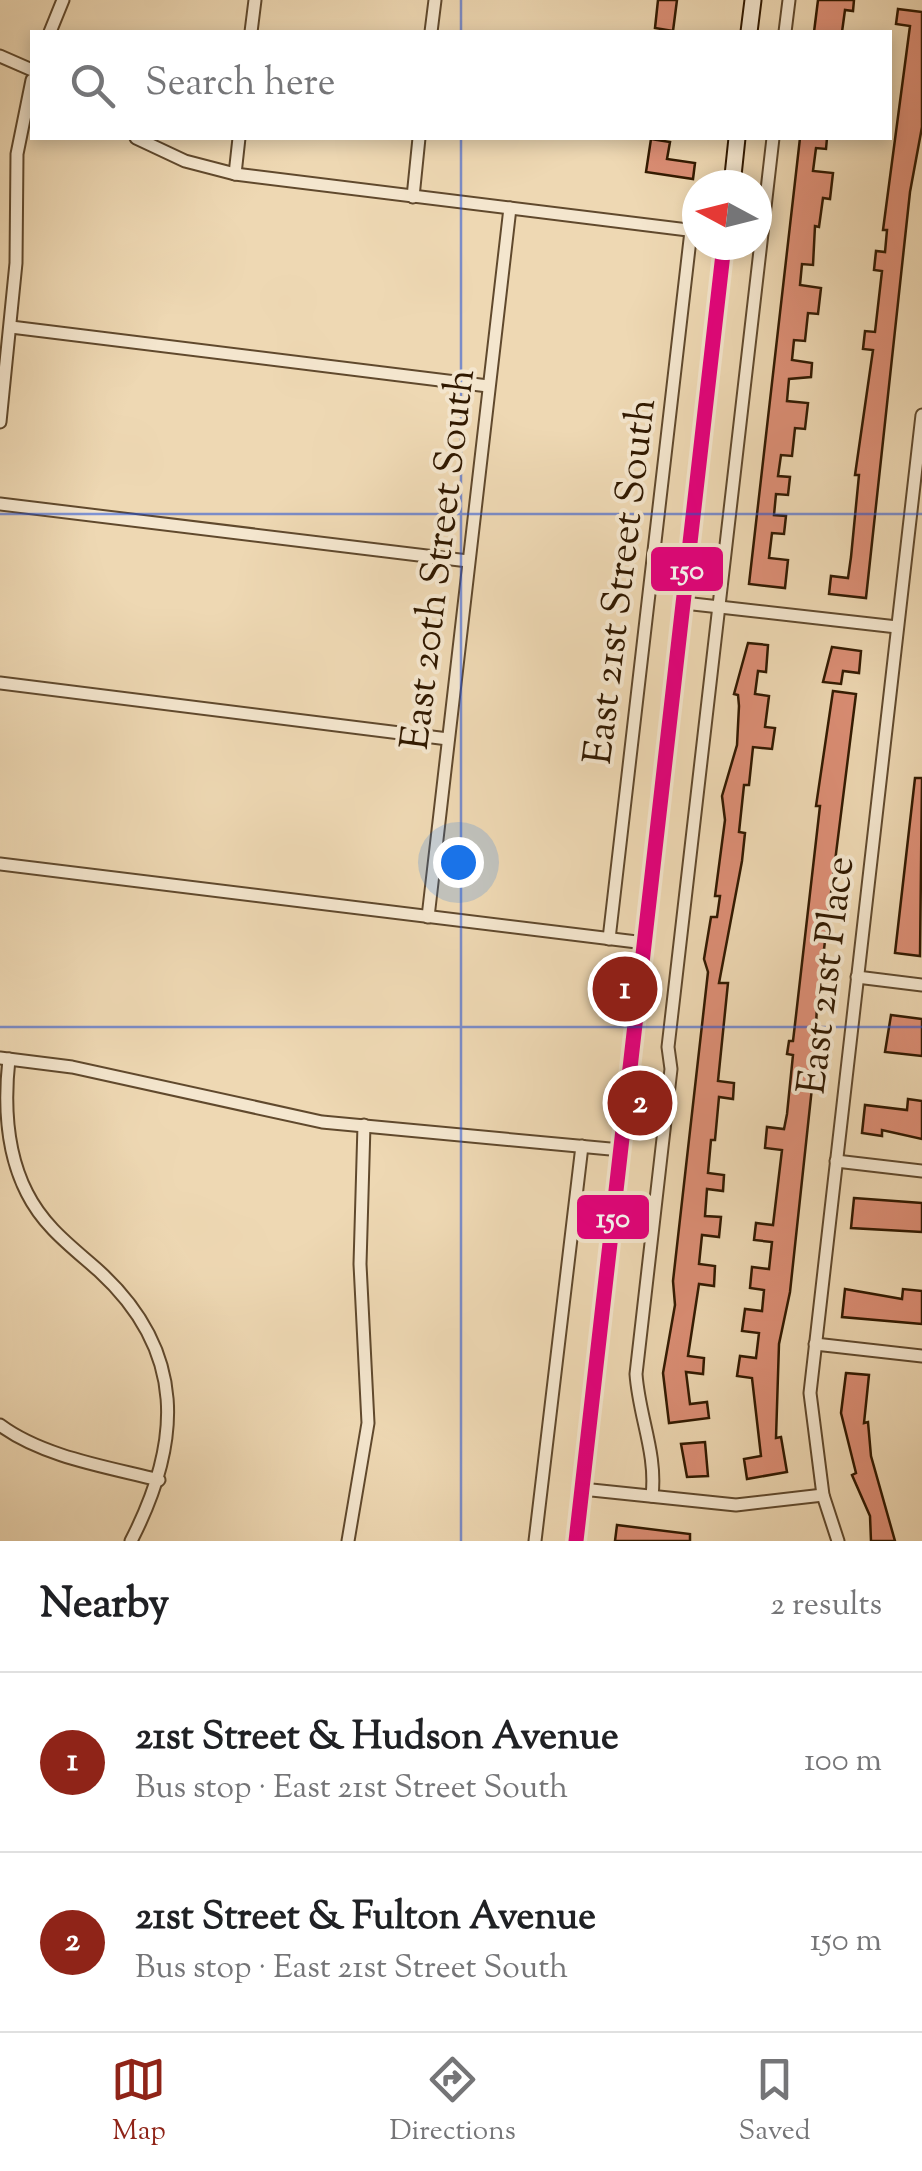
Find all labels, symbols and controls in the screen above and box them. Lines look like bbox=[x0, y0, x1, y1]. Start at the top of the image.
search box bbox=[30, 30, 892, 140]
icon: search bbox=[65, 58, 120, 113]
text: Search here bbox=[145, 58, 336, 112]
north arrow bbox=[682, 170, 772, 260]
street label: East 20th Street South bbox=[389, 366, 492, 753]
street label: East 21st Street South bbox=[572, 395, 673, 768]
line badge: 150 bbox=[649, 545, 725, 593]
text: 150 bbox=[670, 552, 704, 592]
your location bbox=[433, 837, 484, 888]
street label: East 21st Place bbox=[786, 853, 871, 1098]
pin: 1 bbox=[592, 952, 658, 1026]
pin: 2 bbox=[608, 1066, 672, 1140]
line badge: 150 bbox=[575, 1193, 651, 1241]
text: 150 bbox=[596, 1200, 630, 1240]
text: Nearby bbox=[40, 1576, 169, 1636]
text: 2 results bbox=[770, 1583, 882, 1629]
text: 21st Street & Hudson Avenue bbox=[135, 1712, 619, 1766]
text: 1 bbox=[67, 1739, 78, 1785]
text: 100 m bbox=[804, 1739, 882, 1785]
text: Bus stop · East 21st Street South bbox=[135, 1766, 568, 1812]
text: 21st Street & Fulton Avenue bbox=[135, 1892, 596, 1946]
text: 2 bbox=[65, 1919, 80, 1965]
text: 150 m bbox=[810, 1919, 882, 1965]
text: Bus stop · East 21st Street South bbox=[135, 1946, 568, 1992]
tab: Map bbox=[111, 2052, 166, 2152]
tab: Directions bbox=[389, 2052, 516, 2152]
tab: Saved bbox=[739, 2052, 811, 2152]

